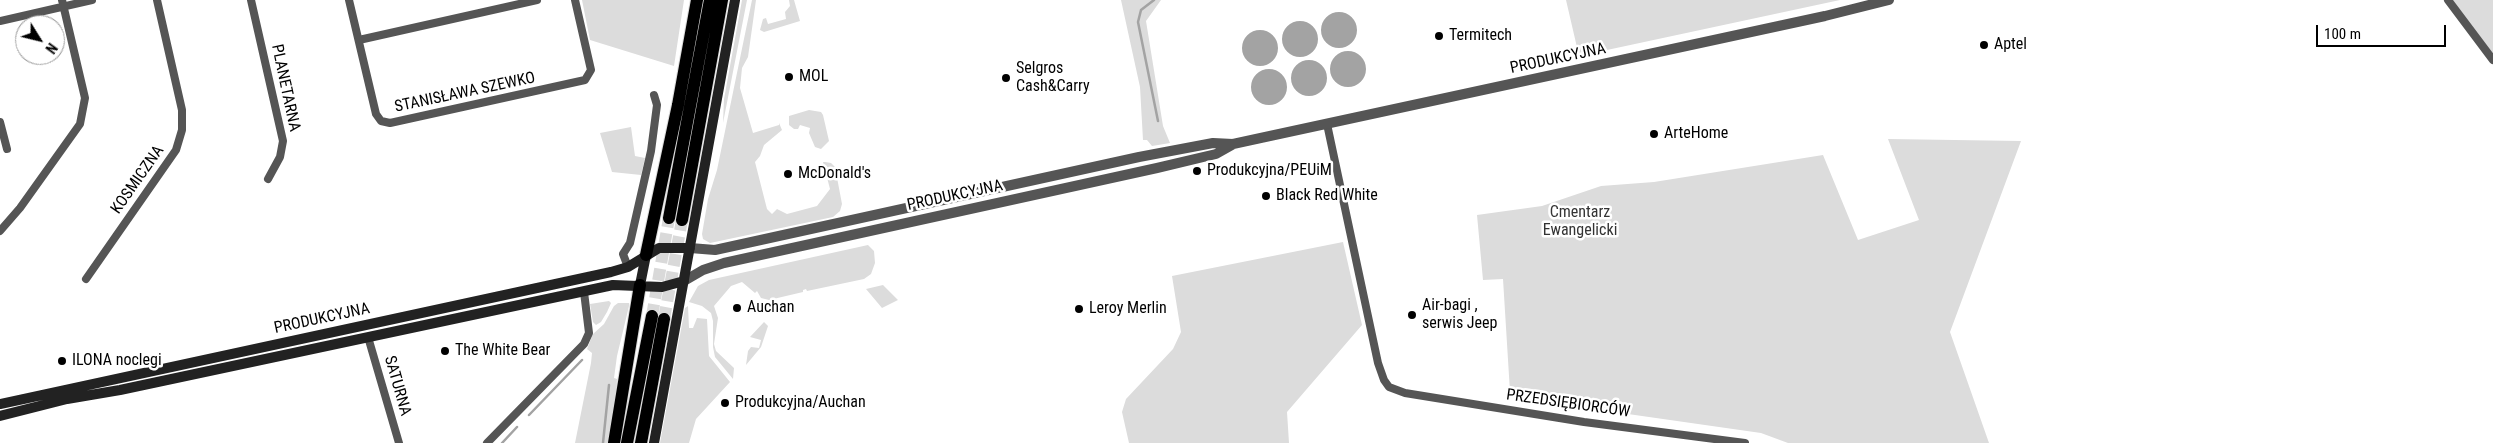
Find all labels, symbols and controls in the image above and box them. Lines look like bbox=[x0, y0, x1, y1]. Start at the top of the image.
north arrow bbox=[15, 15, 65, 65]
scale bar bbox=[2318, 15, 2448, 47]
text: 100 m bbox=[2324, 25, 2361, 43]
place label: Termitech bbox=[1449, 26, 1512, 46]
marker: Termitech bbox=[1433, 30, 1445, 42]
place label: Aptel bbox=[1994, 35, 2027, 55]
street label: PRODUKCYJNA bbox=[1508, 39, 1608, 79]
marker: Aptel bbox=[1978, 39, 1990, 51]
text: N bbox=[42, 40, 60, 56]
street label: PLANETARNA bbox=[266, 43, 304, 133]
place label: Selgros Cash&Carry bbox=[1016, 59, 1090, 97]
place label: MOL bbox=[799, 67, 828, 87]
street label: STANISŁAWA SZEWKO bbox=[393, 69, 537, 117]
marker: MOL bbox=[783, 71, 795, 83]
marker: Selgros Cash&Carry bbox=[1000, 72, 1012, 84]
place label: ArteHome bbox=[1664, 124, 1728, 144]
marker: ArteHome bbox=[1648, 128, 1660, 140]
street label: KOSMICZNA bbox=[107, 142, 169, 218]
place label: Produkcyjna/PEUiM bbox=[1207, 161, 1332, 181]
place label: McDonald's bbox=[798, 164, 871, 184]
marker: Produkcyjna/PEUiM bbox=[1191, 165, 1203, 177]
marker: McDonald's bbox=[782, 168, 794, 180]
street label: PRODUKCYJNA bbox=[905, 176, 1005, 216]
place label: Black Red White bbox=[1276, 186, 1378, 206]
marker: Black Red White bbox=[1260, 190, 1272, 202]
park label: Cmentarz Ewangelicki bbox=[1543, 203, 1617, 241]
place label: Air-bagi , serwis Jeep bbox=[1422, 296, 1497, 334]
place label: Auchan bbox=[747, 298, 794, 318]
street label: PRODUKCYJNA bbox=[272, 299, 372, 339]
place label: Leroy Merlin bbox=[1089, 299, 1167, 319]
marker: Auchan bbox=[731, 302, 743, 314]
marker: Leroy Merlin bbox=[1073, 303, 1085, 315]
marker: Air-bagi , serwis Jeep bbox=[1406, 309, 1418, 321]
place label: The White Bear bbox=[455, 341, 550, 361]
marker: The White Bear bbox=[439, 345, 451, 357]
place label: ILONA noclegi bbox=[72, 351, 162, 371]
street label: SATURNA bbox=[379, 354, 415, 418]
marker: ILONA noclegi bbox=[56, 355, 68, 367]
street label: PRZEDSIĘBIORCÓW bbox=[1505, 386, 1631, 422]
place label: Produkcyjna/Auchan bbox=[735, 393, 866, 413]
marker: Produkcyjna/Auchan bbox=[719, 397, 731, 409]

